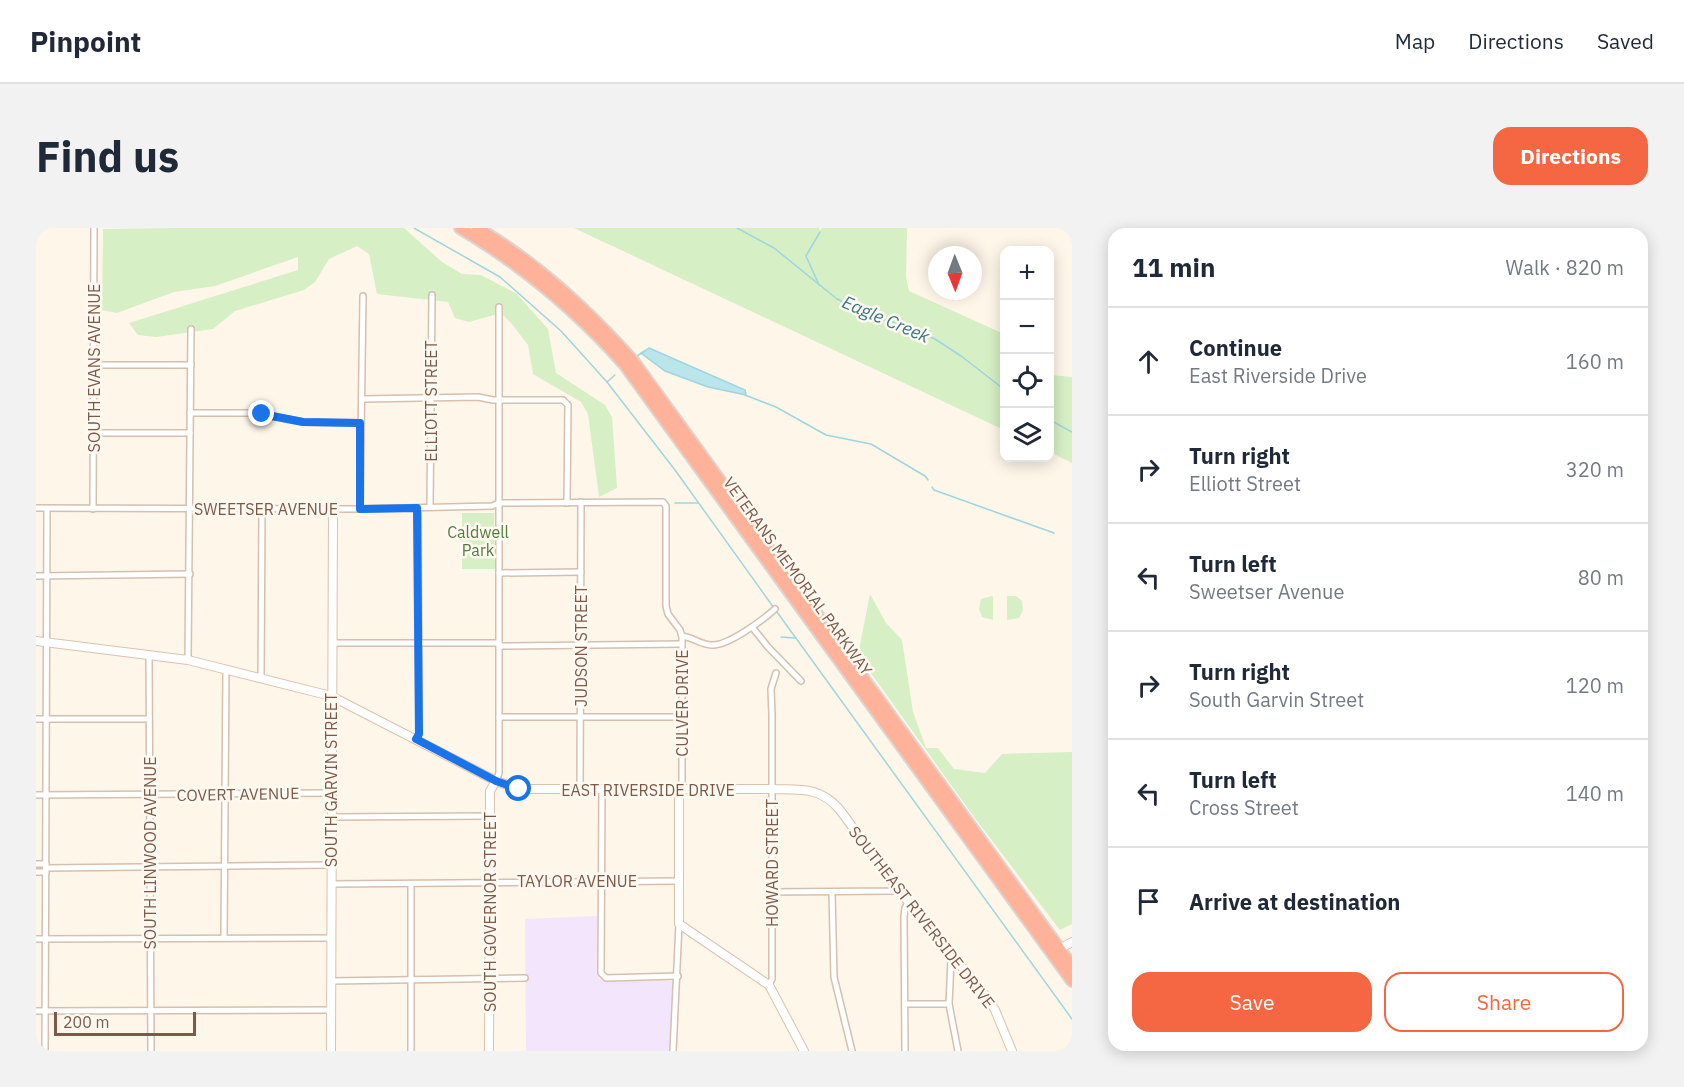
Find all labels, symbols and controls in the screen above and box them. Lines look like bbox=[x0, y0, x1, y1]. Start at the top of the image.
text: Pinpoint bbox=[30, 23, 141, 60]
text: Map bbox=[1395, 27, 1435, 55]
text: Directions bbox=[1468, 27, 1564, 55]
text: Saved bbox=[1597, 27, 1654, 55]
button: Directions bbox=[1493, 127, 1648, 185]
text: Find us bbox=[36, 129, 179, 184]
north arrow bbox=[928, 246, 982, 300]
map controls bbox=[1000, 246, 1054, 462]
button: + bbox=[1000, 246, 1054, 300]
text: 11 min bbox=[1132, 250, 1216, 284]
text: Walk · 820 m bbox=[1506, 254, 1624, 281]
street label: SOUTH EVANS AVENUE bbox=[84, 284, 104, 452]
water label: Eagle Creek bbox=[839, 290, 934, 348]
button: − bbox=[1000, 300, 1054, 354]
text: Continue bbox=[1189, 333, 1282, 362]
street label: ELLIOTT STREET bbox=[421, 340, 441, 462]
icon: ahead bbox=[1132, 345, 1165, 378]
text: 160 m bbox=[1566, 348, 1624, 375]
button: locate bbox=[1000, 354, 1054, 408]
text: East Riverside Drive bbox=[1189, 362, 1367, 389]
route end bbox=[248, 400, 274, 426]
button: layers bbox=[1000, 408, 1054, 462]
text: Turn right bbox=[1189, 441, 1290, 470]
icon: right bbox=[1132, 453, 1165, 486]
text: 320 m bbox=[1566, 456, 1624, 483]
text: Elliott Street bbox=[1189, 470, 1301, 497]
street label: VETERANS MEMORIAL PARKWAY bbox=[719, 473, 877, 679]
street label: SWEETSER AVENUE bbox=[194, 499, 338, 519]
park label: Caldwell Park bbox=[447, 522, 509, 560]
text: Turn left bbox=[1189, 549, 1277, 578]
icon: left bbox=[1132, 561, 1165, 594]
text: 80 m bbox=[1578, 564, 1624, 591]
text: Sweetser Avenue bbox=[1189, 578, 1344, 605]
street label: JUDSON STREET bbox=[571, 585, 591, 707]
street label: CULVER DRIVE bbox=[672, 649, 692, 757]
text: Turn right bbox=[1189, 657, 1290, 686]
icon: right bbox=[1132, 669, 1165, 702]
text: 120 m bbox=[1566, 672, 1624, 699]
text: South Garvin Street bbox=[1189, 686, 1364, 713]
street label: SOUTH GARVIN STREET bbox=[321, 693, 341, 867]
street label: SOUTH LINWOOD AVENUE bbox=[140, 756, 160, 950]
text: Turn left bbox=[1189, 765, 1277, 794]
route start bbox=[505, 775, 531, 801]
icon: left bbox=[1132, 777, 1165, 810]
street label: EAST RIVERSIDE DRIVE bbox=[561, 780, 735, 800]
text: 140 m bbox=[1566, 780, 1624, 807]
street label: COVERT AVENUE bbox=[176, 783, 300, 805]
text: Cross Street bbox=[1189, 794, 1299, 821]
street label: HOWARD STREET bbox=[762, 799, 782, 927]
street label: SOUTH GOVERNOR STREET bbox=[480, 812, 500, 1012]
street label: SOUTHEAST RIVERSIDE DRIVE bbox=[845, 822, 999, 1012]
street label: TAYLOR AVENUE bbox=[517, 871, 637, 891]
icon: arrive bbox=[1132, 885, 1165, 918]
text: Arrive at destination bbox=[1189, 887, 1400, 916]
button: Save bbox=[1132, 972, 1372, 1032]
button: Share bbox=[1384, 972, 1624, 1032]
scale bar bbox=[54, 1009, 196, 1036]
text: 200 m bbox=[63, 1012, 110, 1032]

